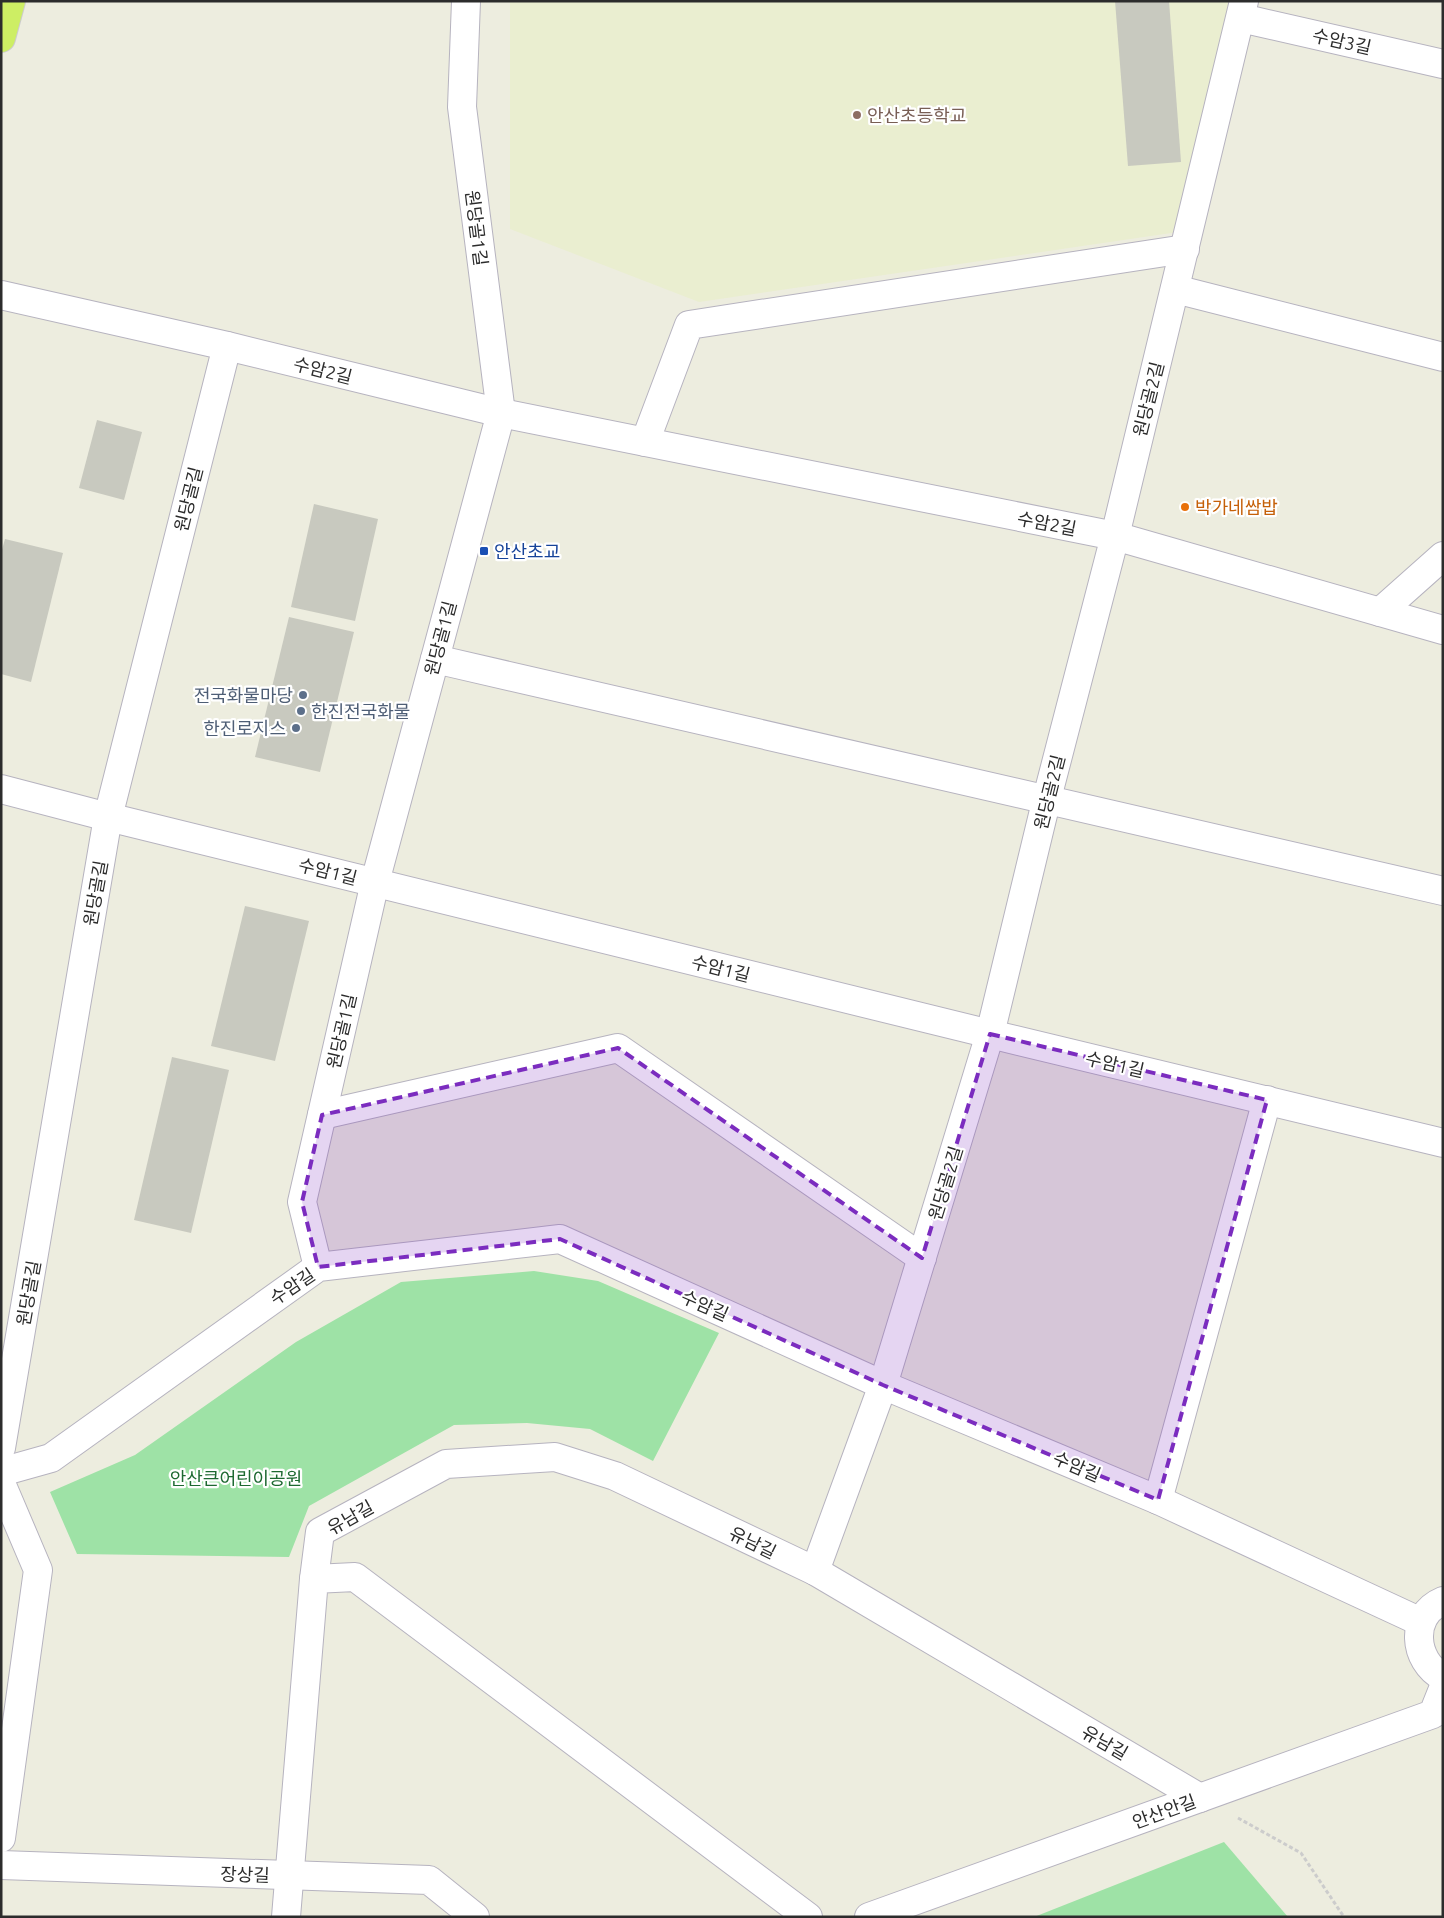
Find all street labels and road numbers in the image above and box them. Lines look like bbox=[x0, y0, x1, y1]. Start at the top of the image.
street label: 수암3길 bbox=[1311, 25, 1373, 57]
street label: 원당골1길 bbox=[462, 189, 492, 267]
street label: 수암2길 bbox=[292, 353, 354, 387]
street label: 원당골2길 bbox=[1129, 360, 1167, 438]
street label: 원당골길 bbox=[170, 464, 206, 534]
street label: 수암2길 bbox=[1016, 507, 1078, 539]
street label: 원당골1길 bbox=[420, 599, 460, 677]
street label: 원당골2길 bbox=[1030, 753, 1068, 831]
street label: 수암1길 bbox=[297, 854, 359, 888]
street label: 원당골길 bbox=[79, 859, 111, 927]
street label: 수암1길 bbox=[690, 951, 752, 985]
street label: 원당골1길 bbox=[323, 992, 359, 1070]
street label: 수암1길 bbox=[1084, 1048, 1146, 1080]
street label: 원당골2길 bbox=[924, 1144, 966, 1222]
street label: 원당골길 bbox=[12, 1259, 44, 1327]
street label: 수암길 bbox=[266, 1264, 318, 1308]
street label: 수암길 bbox=[678, 1286, 732, 1324]
street label: 수암길 bbox=[1050, 1447, 1104, 1485]
street label: 유남길 bbox=[323, 1496, 377, 1538]
street label: 유남길 bbox=[726, 1522, 780, 1562]
street label: 유남길 bbox=[1078, 1721, 1132, 1763]
street label: 안산안길 bbox=[1129, 1790, 1199, 1832]
street label: 장상길 bbox=[220, 1863, 270, 1885]

